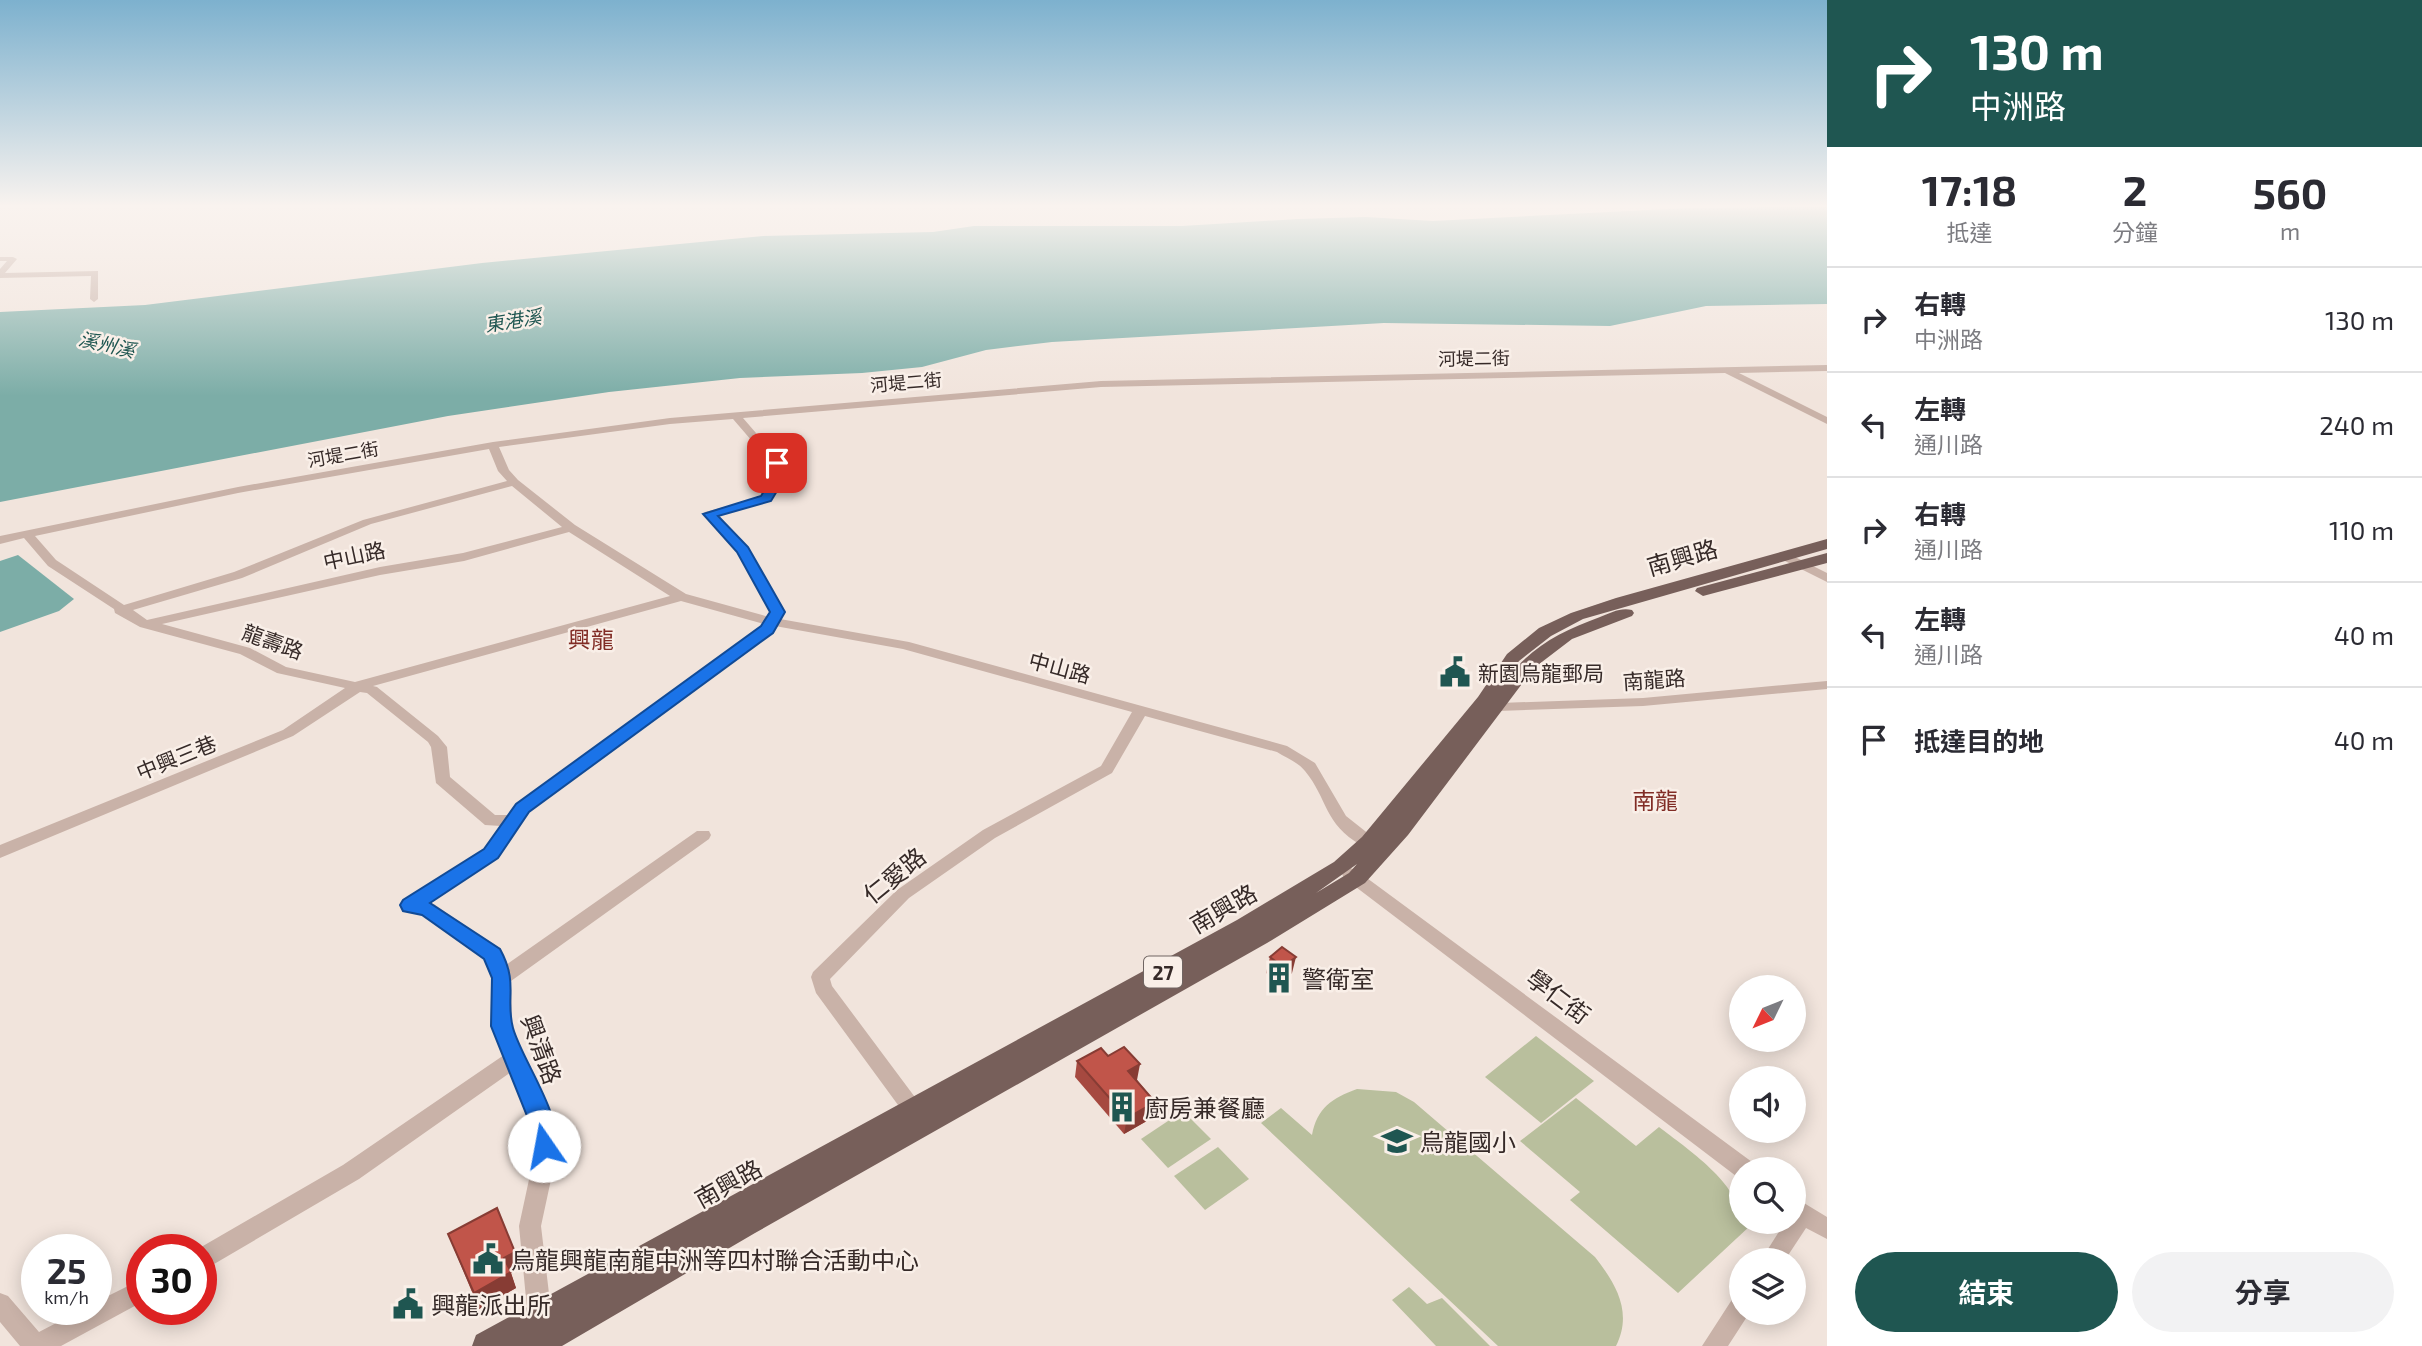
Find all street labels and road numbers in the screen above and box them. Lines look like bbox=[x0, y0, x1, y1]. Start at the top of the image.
street label: 河堤二街 bbox=[1438, 346, 1510, 370]
street label: 河堤二街 bbox=[869, 368, 943, 396]
street label: 河堤二街 bbox=[306, 437, 380, 471]
street label: 南興路 bbox=[1643, 533, 1721, 581]
street label: 中山路 bbox=[321, 536, 387, 574]
street label: 龍壽路 bbox=[239, 618, 307, 664]
street label: 中山路 bbox=[1026, 647, 1094, 687]
street label: 南龍路 bbox=[1622, 664, 1686, 694]
street label: 中興三巷 bbox=[132, 730, 220, 784]
street label: 仁愛路 bbox=[857, 841, 931, 909]
street label: 南興路 bbox=[1185, 877, 1261, 939]
road number: 27 bbox=[1144, 956, 1182, 988]
street label: 學仁街 bbox=[1522, 963, 1596, 1029]
street label: 興清路 bbox=[516, 1010, 568, 1088]
street label: 南興路 bbox=[689, 1153, 767, 1213]

